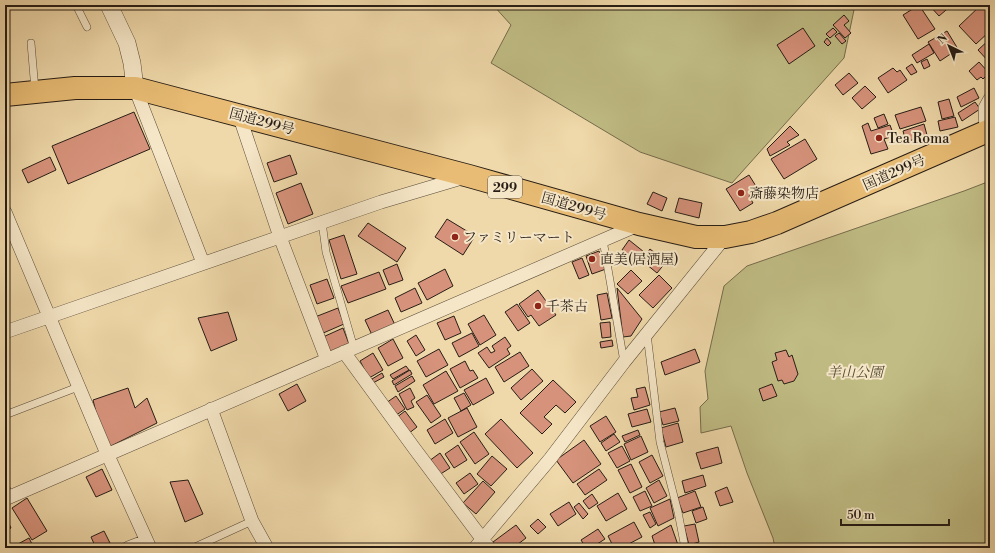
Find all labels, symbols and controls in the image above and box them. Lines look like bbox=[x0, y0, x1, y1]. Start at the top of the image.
north arrow bbox=[929, 26, 969, 66]
text: N bbox=[935, 31, 951, 48]
street label: 国道299号 bbox=[227, 105, 296, 139]
place label: Tea Roma bbox=[887, 130, 950, 148]
marker: Tea Roma bbox=[874, 133, 884, 143]
street label: 国道299号 bbox=[860, 151, 929, 195]
road number: 299 bbox=[488, 176, 522, 198]
place label: 斎藤染物店 bbox=[749, 185, 819, 203]
marker: 斎藤染物店 bbox=[736, 188, 746, 198]
street label: 国道299号 bbox=[539, 189, 608, 225]
place label: ファミリーマート bbox=[463, 229, 575, 247]
marker: ファミリーマート bbox=[450, 232, 460, 242]
place label: 直美(居酒屋) bbox=[600, 251, 679, 269]
marker: 直美(居酒屋) bbox=[587, 254, 597, 264]
place label: 千茶古 bbox=[546, 298, 588, 316]
marker: 千茶古 bbox=[533, 301, 543, 311]
park label: 羊山公園 bbox=[827, 364, 885, 382]
scale bar bbox=[841, 501, 949, 527]
text: 50 m bbox=[847, 508, 875, 523]

